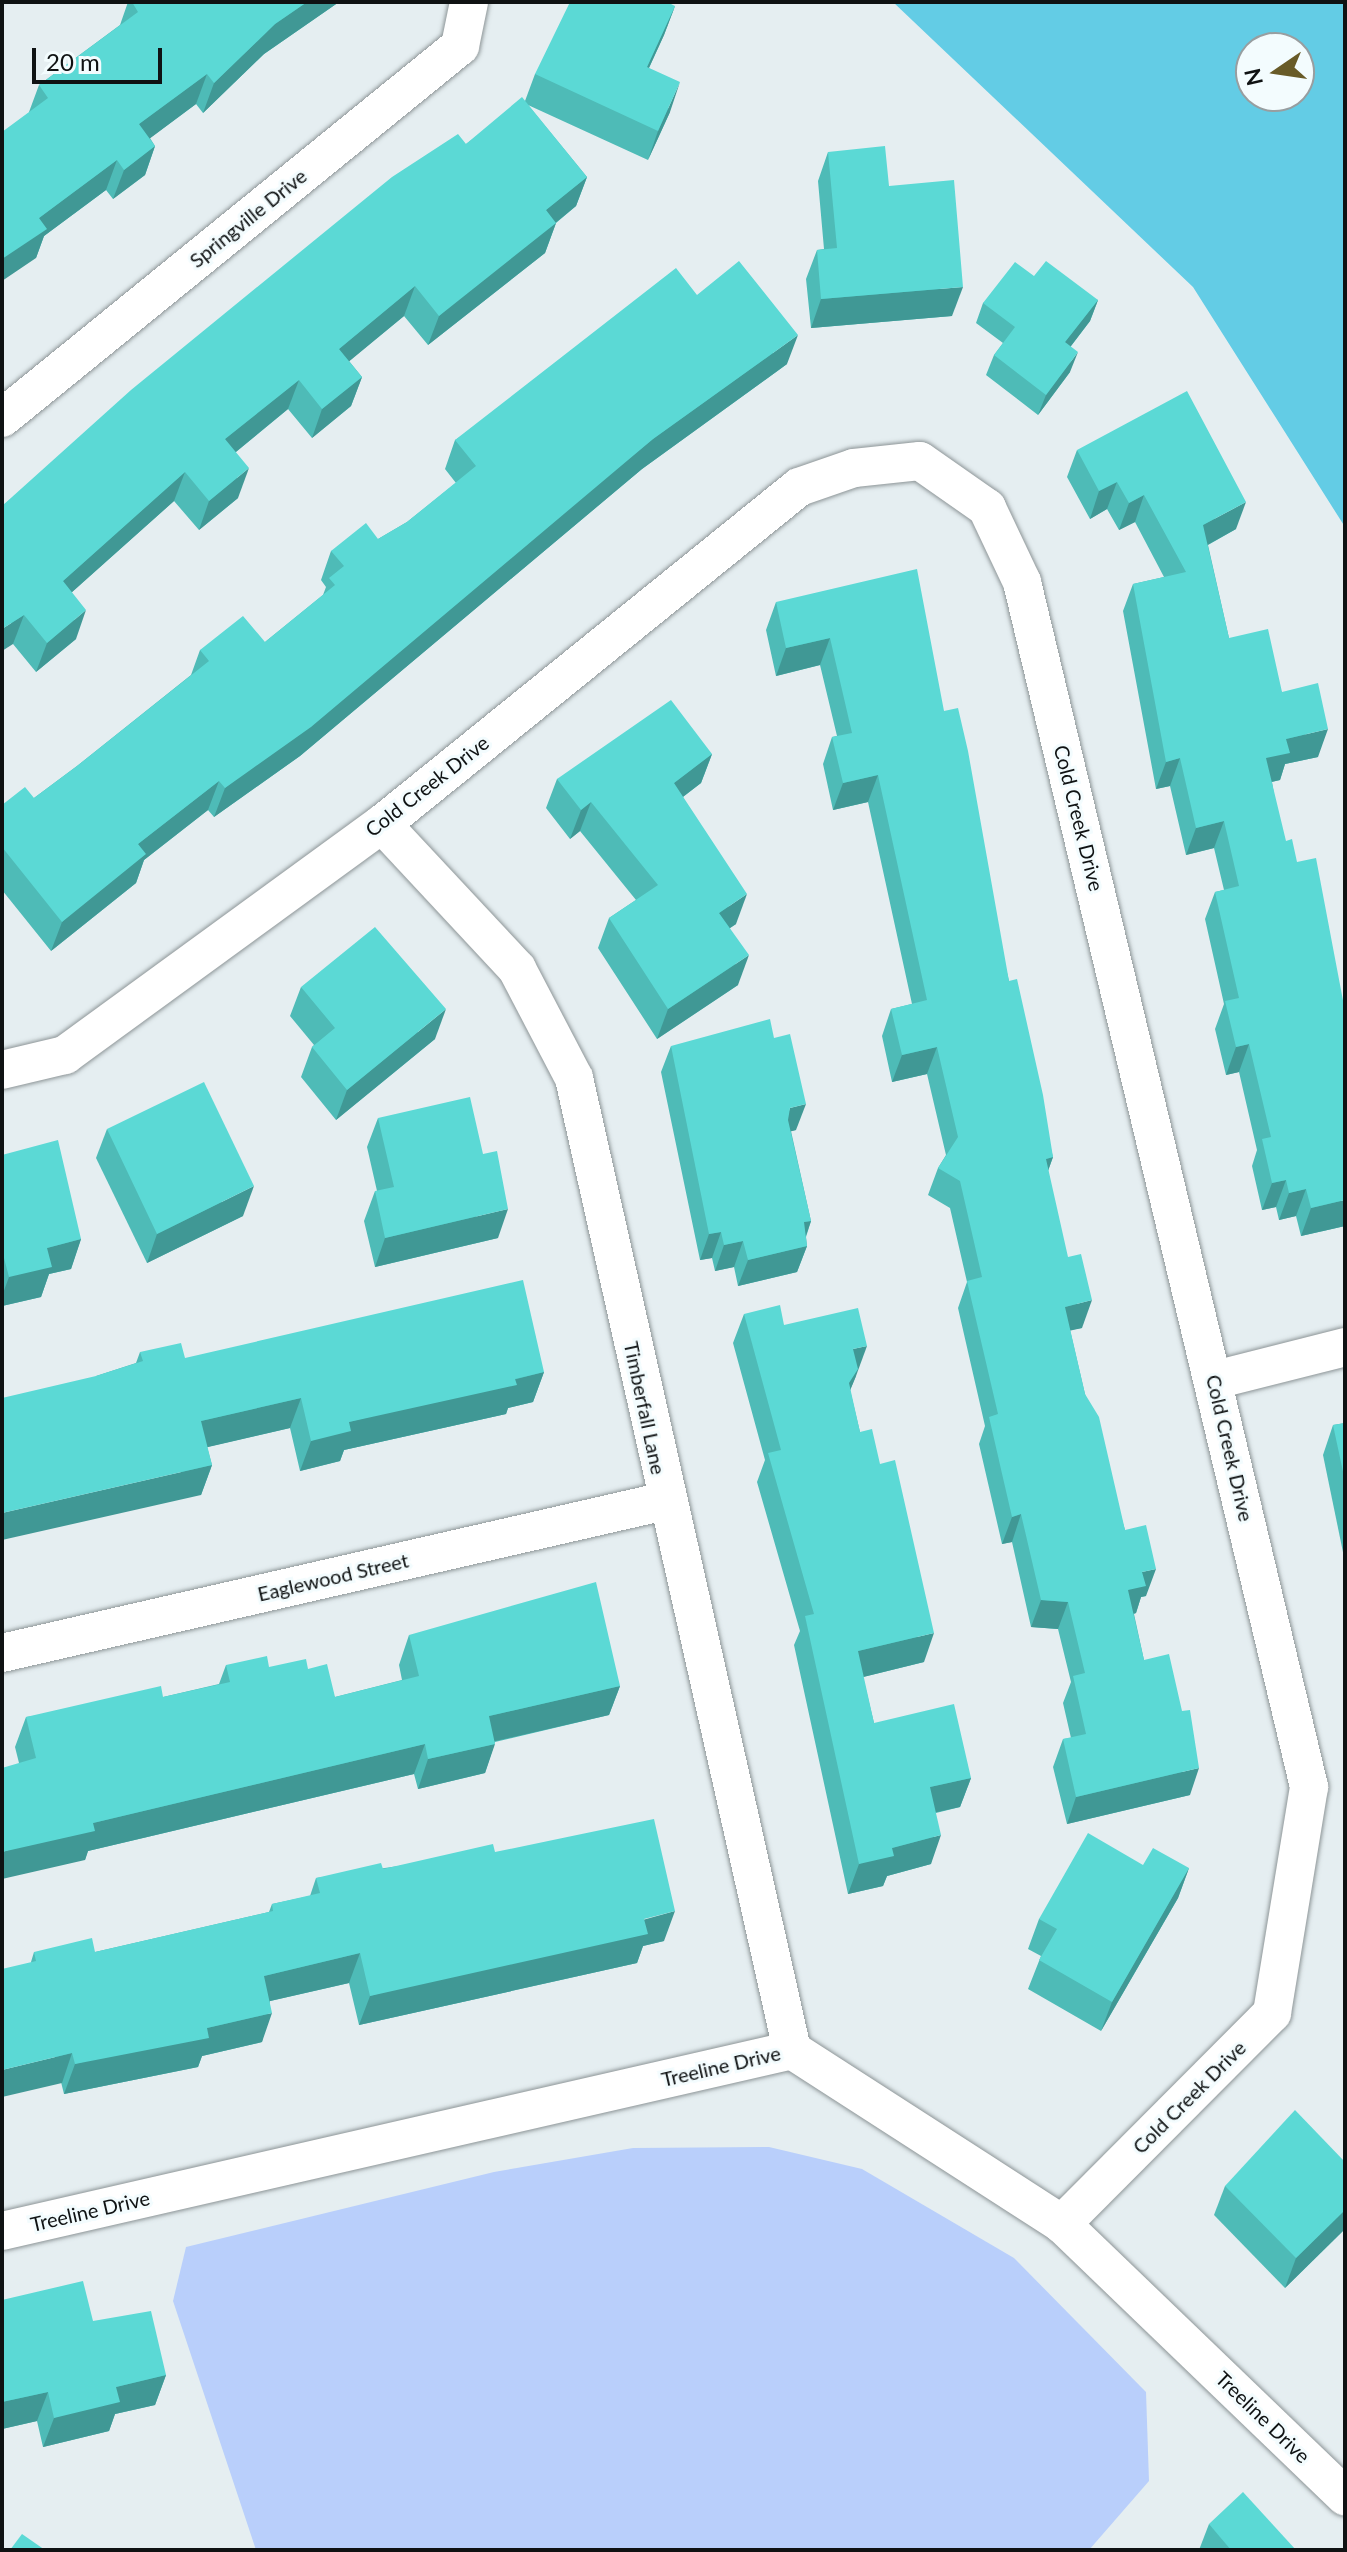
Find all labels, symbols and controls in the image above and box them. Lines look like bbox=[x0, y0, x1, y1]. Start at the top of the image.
scale bar bbox=[36, 32, 166, 82]
north arrow bbox=[1235, 32, 1315, 112]
text: 20 m bbox=[46, 47, 100, 76]
text: N bbox=[1238, 66, 1268, 88]
street label: Springville Drive bbox=[185, 164, 311, 272]
street label: Cold Creek Drive bbox=[361, 730, 493, 842]
street label: Cold Creek Drive bbox=[1049, 742, 1109, 894]
street label: Timberfall Lane bbox=[619, 1339, 671, 1477]
street label: Cold Creek Drive bbox=[1201, 1372, 1259, 1524]
street label: Eaglewood Street bbox=[255, 1548, 411, 1606]
street label: Cold Creek Drive bbox=[1128, 2036, 1250, 2158]
street label: Treeline Drive bbox=[659, 2041, 783, 2091]
street label: Treeline Drive bbox=[28, 2186, 152, 2236]
street label: Treeline Drive bbox=[1211, 2366, 1315, 2468]

